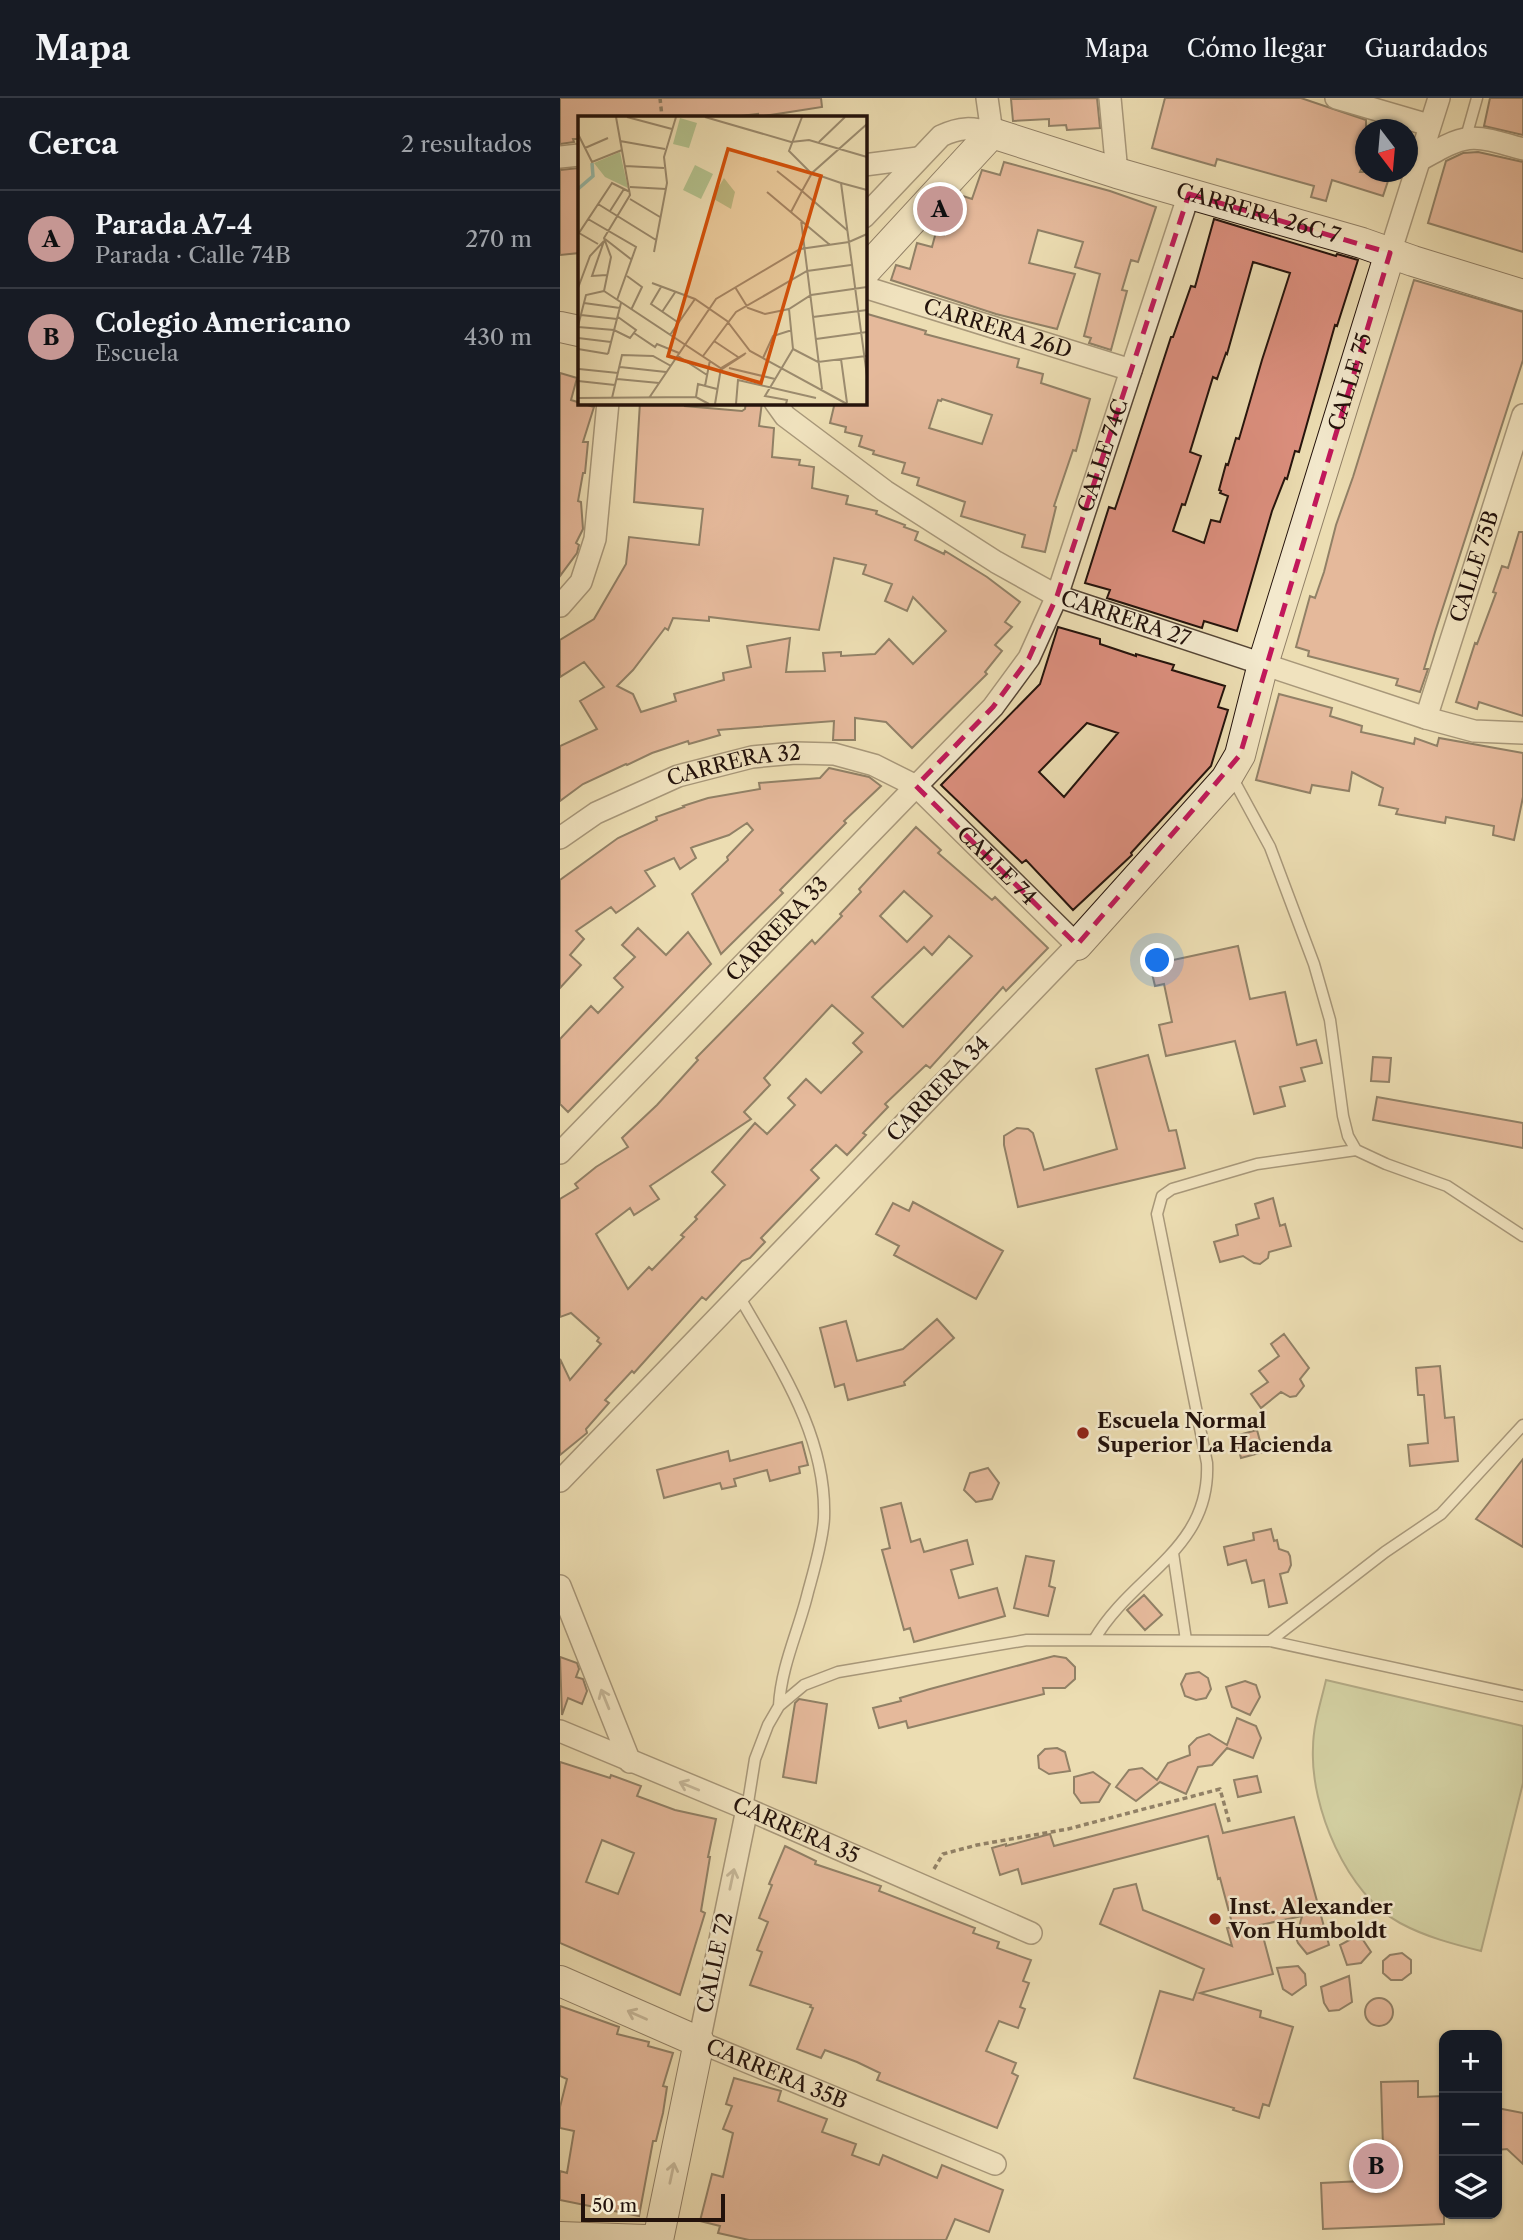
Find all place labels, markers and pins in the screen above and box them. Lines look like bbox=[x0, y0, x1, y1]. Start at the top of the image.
pin: A bbox=[917, 183, 963, 235]
place label: Escuela Normal Superior La Hacienda bbox=[1097, 1408, 1333, 1457]
marker: Escuela Normal Superior La Hacienda bbox=[1075, 1425, 1091, 1441]
place label: Inst. Alexander Von Humboldt bbox=[1228, 1894, 1394, 1943]
marker: Inst. Alexander Von Humboldt bbox=[1207, 1911, 1223, 1927]
pin: B bbox=[1353, 2140, 1399, 2192]

